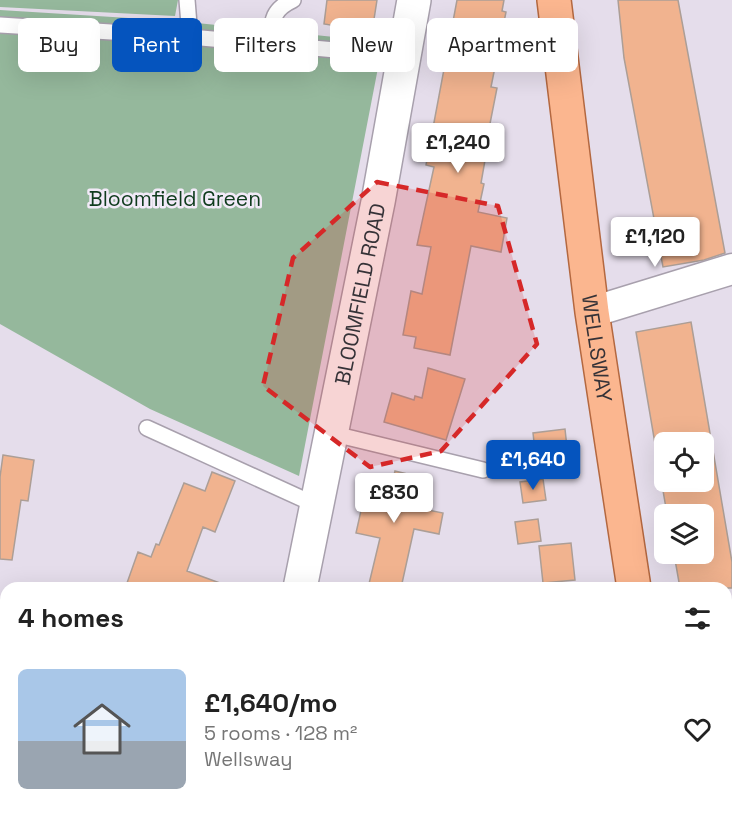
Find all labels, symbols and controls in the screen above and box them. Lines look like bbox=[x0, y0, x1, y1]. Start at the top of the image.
chip: Buy bbox=[18, 18, 100, 72]
chip: Rent bbox=[112, 18, 202, 72]
chip: Filters bbox=[214, 18, 318, 72]
chip: New bbox=[330, 18, 415, 72]
chip: Apartment bbox=[427, 18, 578, 72]
pin: £1,240 bbox=[409, 123, 507, 174]
text: £1,240 bbox=[426, 129, 490, 155]
park label: Bloomfield Green bbox=[89, 185, 261, 212]
street label: BLOOMFIELD ROAD bbox=[328, 201, 391, 387]
pin: £1,120 bbox=[606, 217, 704, 268]
text: £1,120 bbox=[625, 223, 685, 249]
street label: WELLSWAY bbox=[576, 293, 619, 404]
map controls bbox=[654, 432, 714, 564]
button: locate bbox=[654, 432, 714, 492]
pin: £1,640 bbox=[484, 440, 582, 491]
text: £1,640 bbox=[500, 446, 566, 472]
pin: £830 bbox=[358, 473, 430, 524]
text: £830 bbox=[369, 479, 419, 505]
button: layers bbox=[654, 504, 714, 564]
text: 4 homes bbox=[18, 601, 124, 635]
icon: filters bbox=[681, 602, 714, 635]
text: £1,640/mo bbox=[204, 686, 337, 720]
icon: home bbox=[66, 693, 138, 765]
icon: heart bbox=[681, 713, 714, 746]
text: 5 rooms · 128 m² bbox=[204, 720, 357, 746]
text: Wellsway bbox=[204, 746, 293, 772]

